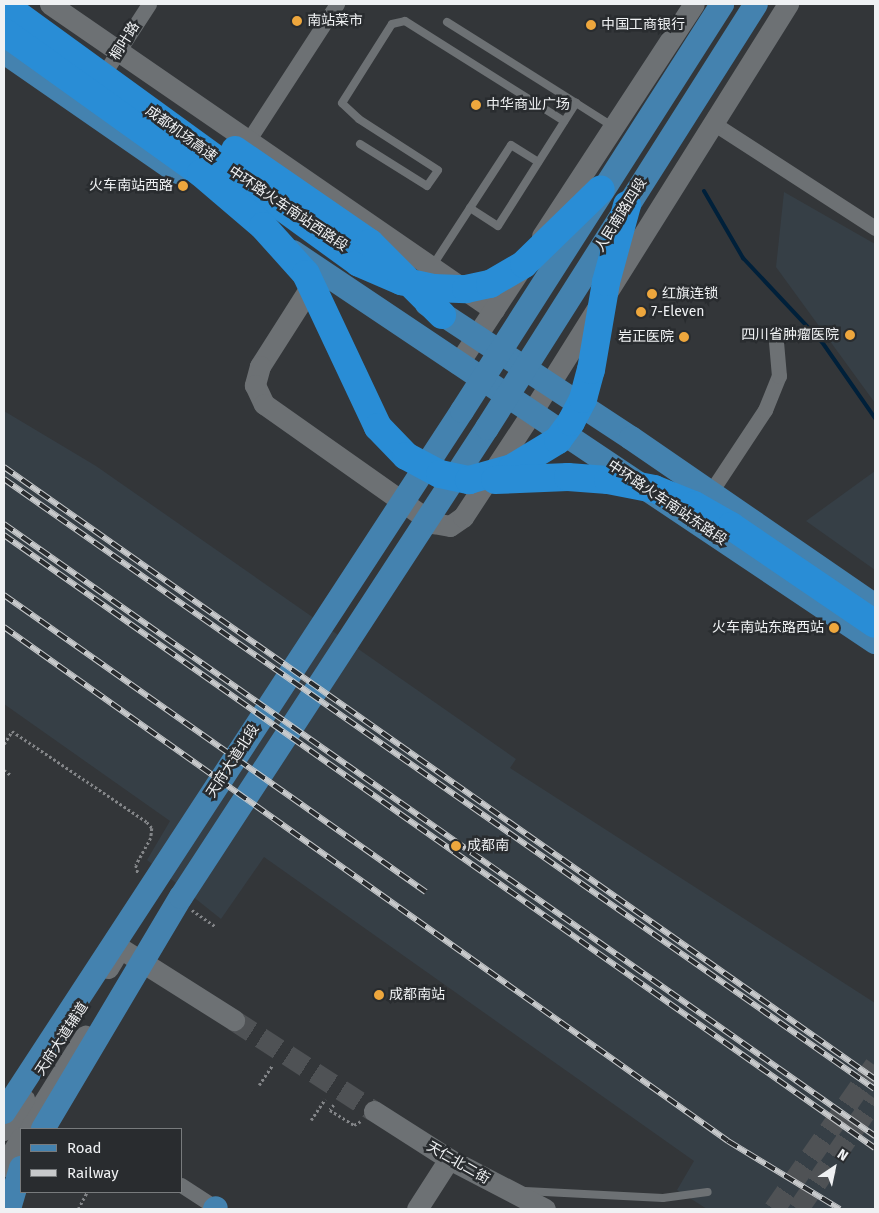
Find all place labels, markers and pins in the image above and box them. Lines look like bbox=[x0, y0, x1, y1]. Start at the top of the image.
place label: 南站菜市 bbox=[307, 13, 363, 29]
marker: 南站菜市 bbox=[291, 15, 303, 27]
place label: 中国工商银行 bbox=[601, 17, 685, 33]
marker: 中国工商银行 bbox=[585, 19, 597, 31]
place label: 中华商业广场 bbox=[486, 97, 570, 113]
marker: 中华商业广场 bbox=[470, 99, 482, 111]
place label: 火车南站西路 bbox=[89, 178, 173, 194]
marker: 火车南站西路 bbox=[177, 180, 189, 192]
place label: 红旗连锁 bbox=[662, 286, 718, 302]
marker: 红旗连锁 bbox=[646, 288, 658, 300]
place label: 7-Eleven bbox=[651, 304, 705, 320]
marker: 7-Eleven bbox=[635, 306, 647, 318]
place label: 四川省肿瘤医院 bbox=[741, 327, 839, 343]
marker: 四川省肿瘤医院 bbox=[843, 328, 857, 342]
place label: 岩正医院 bbox=[618, 329, 674, 345]
marker: 岩正医院 bbox=[678, 331, 690, 343]
place label: 火车南站东路西站 bbox=[712, 620, 824, 636]
marker: 火车南站东路西站 bbox=[828, 622, 840, 634]
place label: 成都南 bbox=[467, 838, 509, 854]
marker: 成都南 bbox=[449, 839, 463, 853]
place label: 成都南站 bbox=[389, 987, 445, 1003]
marker: 成都南站 bbox=[373, 989, 385, 1001]

